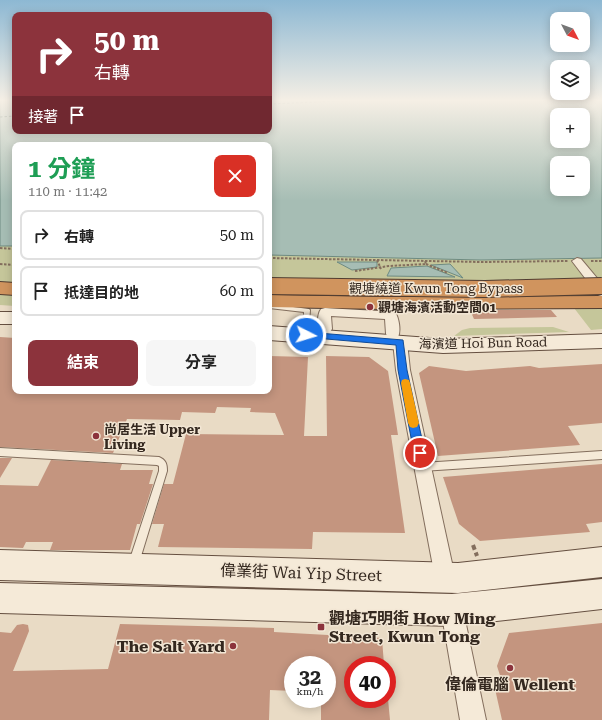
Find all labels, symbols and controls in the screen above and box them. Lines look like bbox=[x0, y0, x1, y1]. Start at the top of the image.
north arrow bbox=[550, 12, 590, 52]
map controls bbox=[550, 12, 590, 196]
text: 50 m bbox=[94, 24, 159, 57]
icon: right bbox=[28, 28, 80, 80]
button: layers bbox=[550, 60, 590, 100]
text: 右轉 bbox=[94, 62, 130, 83]
icon: arrive bbox=[66, 104, 88, 126]
text: 接著 bbox=[28, 108, 58, 126]
button: + bbox=[550, 108, 590, 148]
text: 1 分鐘 bbox=[28, 155, 96, 183]
button: close bbox=[214, 155, 256, 197]
button: − bbox=[550, 156, 590, 196]
text: 110 m · 11:42 bbox=[28, 184, 107, 199]
icon: right bbox=[30, 224, 52, 246]
text: 50 m bbox=[220, 226, 254, 244]
text: 右轉 bbox=[64, 228, 94, 246]
icon: arrive bbox=[30, 280, 52, 302]
street label: 觀塘繞道 Kwun Tong Bypass bbox=[349, 281, 523, 296]
text: 60 m bbox=[220, 282, 254, 300]
text: 抵達目的地 bbox=[64, 284, 139, 302]
place label: 觀塘海濱活動空間01 bbox=[378, 300, 497, 315]
marker: 觀塘海濱活動空間01 bbox=[365, 302, 375, 312]
position arrow bbox=[285, 314, 327, 356]
street label: 海濱道 Hoi Bun Road bbox=[419, 334, 548, 352]
button: 結束 bbox=[28, 340, 138, 386]
button: 分享 bbox=[146, 340, 256, 386]
place label: 尚居生活 Upper Living bbox=[104, 422, 200, 452]
marker: 尚居生活 Upper Living bbox=[91, 431, 101, 441]
pin bbox=[403, 436, 437, 470]
icon: arrive bbox=[409, 442, 431, 464]
street label: 偉業街 Wai Yip Street bbox=[220, 561, 382, 585]
place label: 觀塘巧明街 How Ming Street, Kwun Tong bbox=[329, 609, 495, 646]
marker: 觀塘巧明街 How Ming Street, Kwun Tong bbox=[316, 622, 326, 632]
place label: The Salt Yard bbox=[117, 637, 225, 656]
marker: The Salt Yard bbox=[228, 641, 238, 651]
speed limit sign: 40 bbox=[344, 656, 396, 708]
marker: 偉倫電腦 Wellent bbox=[505, 663, 515, 673]
text: 32 bbox=[299, 665, 321, 689]
place label: 偉倫電腦 Wellent bbox=[445, 675, 576, 694]
text: km/h bbox=[297, 686, 323, 697]

